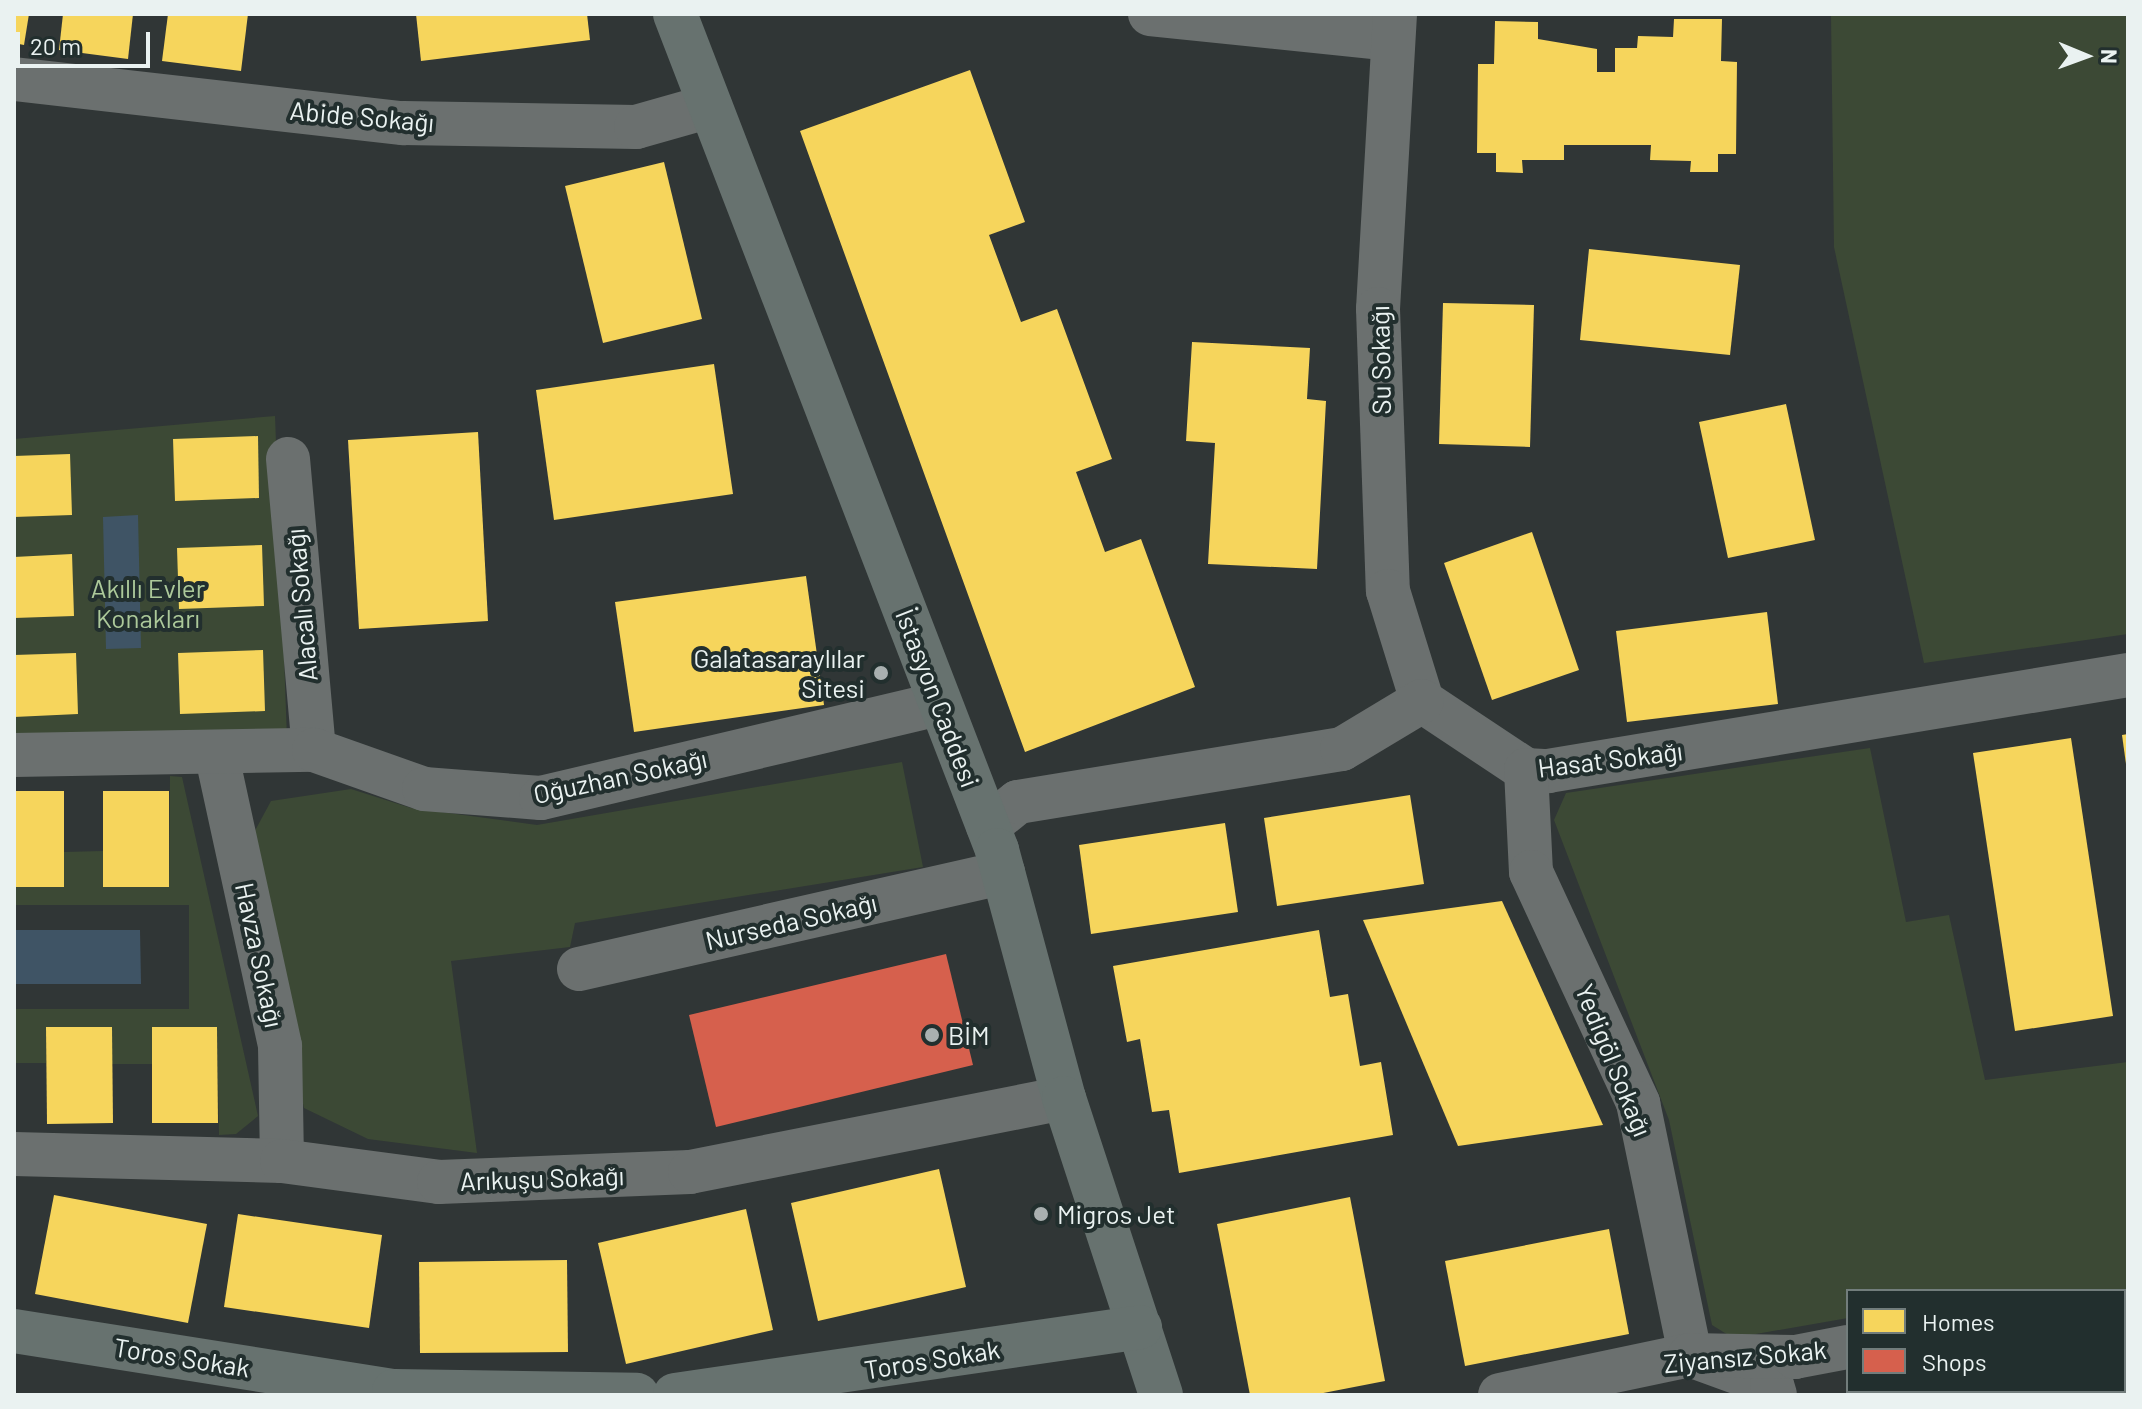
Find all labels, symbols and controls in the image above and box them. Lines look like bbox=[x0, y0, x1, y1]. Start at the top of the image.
scale bar bbox=[20, 16, 154, 66]
north arrow bbox=[2046, 16, 2126, 96]
text: 20 m bbox=[30, 31, 81, 60]
text: N bbox=[2097, 49, 2123, 64]
street label: Abide Sokağı bbox=[289, 94, 435, 138]
street label: Su Sokağı bbox=[1363, 305, 1397, 415]
street label: Alacalı Sokağı bbox=[279, 527, 323, 683]
park label: Akıllı Evler Konakları bbox=[91, 572, 205, 634]
street label: İstasyon Caddesi bbox=[890, 604, 986, 792]
place label: Galatasaraylılar Sitesi bbox=[693, 642, 865, 704]
marker: Galatasaraylılar Sitesi bbox=[872, 664, 890, 682]
street label: Hasat Sokağı bbox=[1536, 735, 1684, 783]
street label: Oğuzhan Sokağı bbox=[530, 742, 710, 810]
street label: Havza Sokağı bbox=[229, 880, 291, 1030]
street label: Nurseda Sokağı bbox=[702, 886, 880, 956]
street label: Yedigöl Sokağı bbox=[1569, 979, 1659, 1141]
place label: BİM bbox=[948, 1019, 990, 1051]
marker: BİM bbox=[923, 1026, 941, 1044]
street label: Arıkuşu Sokağı bbox=[459, 1160, 625, 1196]
place label: Migros Jet bbox=[1057, 1198, 1175, 1230]
marker: Migros Jet bbox=[1032, 1205, 1050, 1223]
legend bbox=[1846, 1289, 2126, 1393]
text: Homes bbox=[1922, 1307, 1995, 1336]
street label: Toros Sokak bbox=[112, 1331, 252, 1383]
street label: Toros Sokak bbox=[862, 1333, 1002, 1385]
street label: Ziyansız Sokak bbox=[1662, 1333, 1828, 1379]
text: Shops bbox=[1922, 1347, 1987, 1376]

